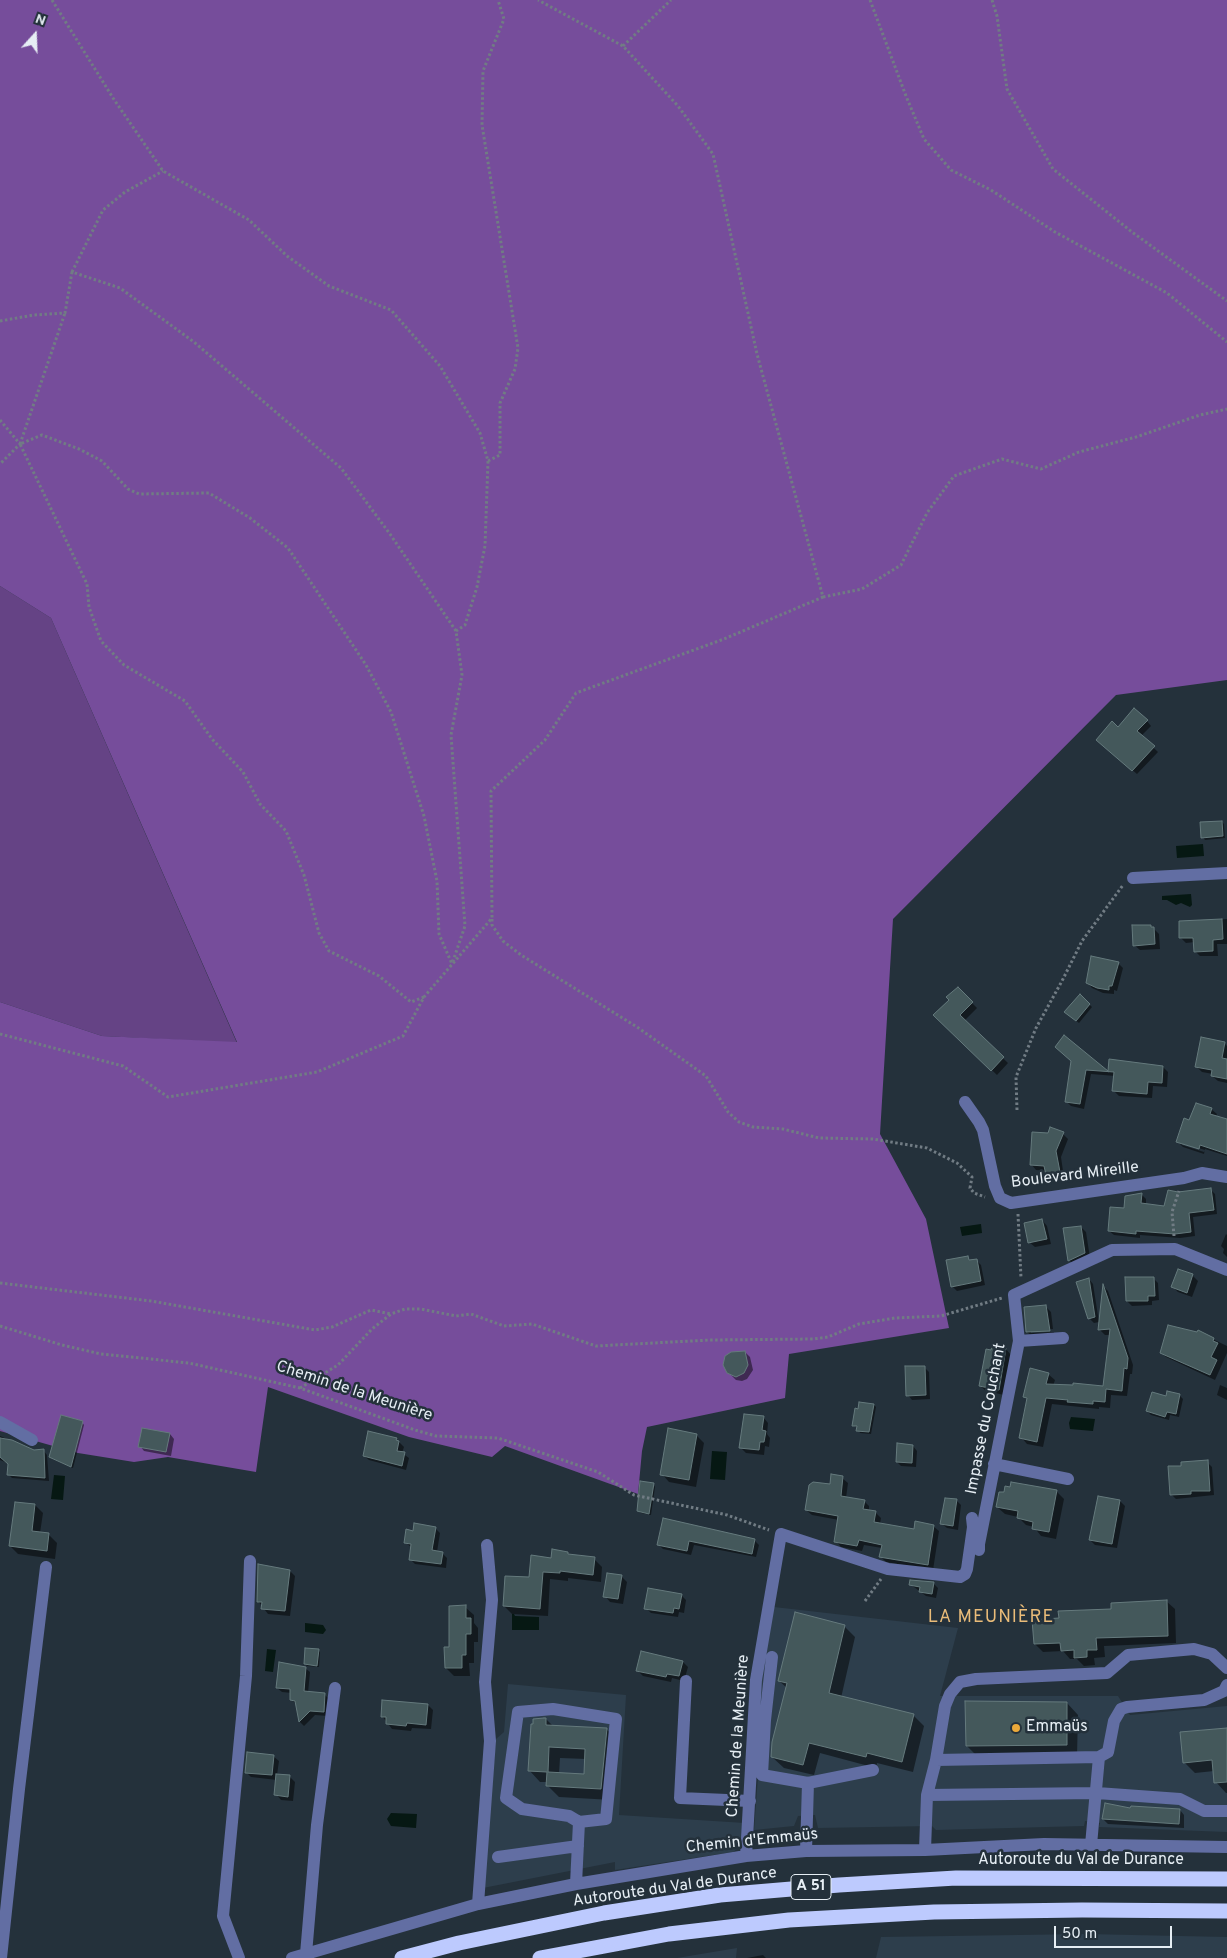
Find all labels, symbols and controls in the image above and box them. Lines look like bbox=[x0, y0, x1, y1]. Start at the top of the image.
north arrow bbox=[10, 10, 60, 60]
text: N bbox=[33, 11, 48, 30]
street label: Boulevard Mireille bbox=[1010, 1159, 1140, 1193]
street label: Impasse du Couchant bbox=[963, 1342, 1011, 1496]
street label: Chemin de la Meunière bbox=[273, 1358, 435, 1426]
district label: LA MEUNIÈRE bbox=[926, 1607, 1056, 1629]
street label: Chemin de la Meunière bbox=[724, 1654, 754, 1818]
place label: Emmaüs bbox=[1026, 1718, 1088, 1738]
marker: Emmaüs bbox=[1010, 1722, 1022, 1734]
street label: Chemin d'Emmaüs bbox=[685, 1826, 819, 1858]
street label: Autoroute du Val de Durance bbox=[978, 1851, 1184, 1871]
street label: Autoroute du Val de Durance bbox=[572, 1864, 778, 1912]
road number: A 51 bbox=[791, 1874, 831, 1900]
scale bar bbox=[1057, 1916, 1174, 1948]
text: 50 m bbox=[1062, 1925, 1097, 1944]

